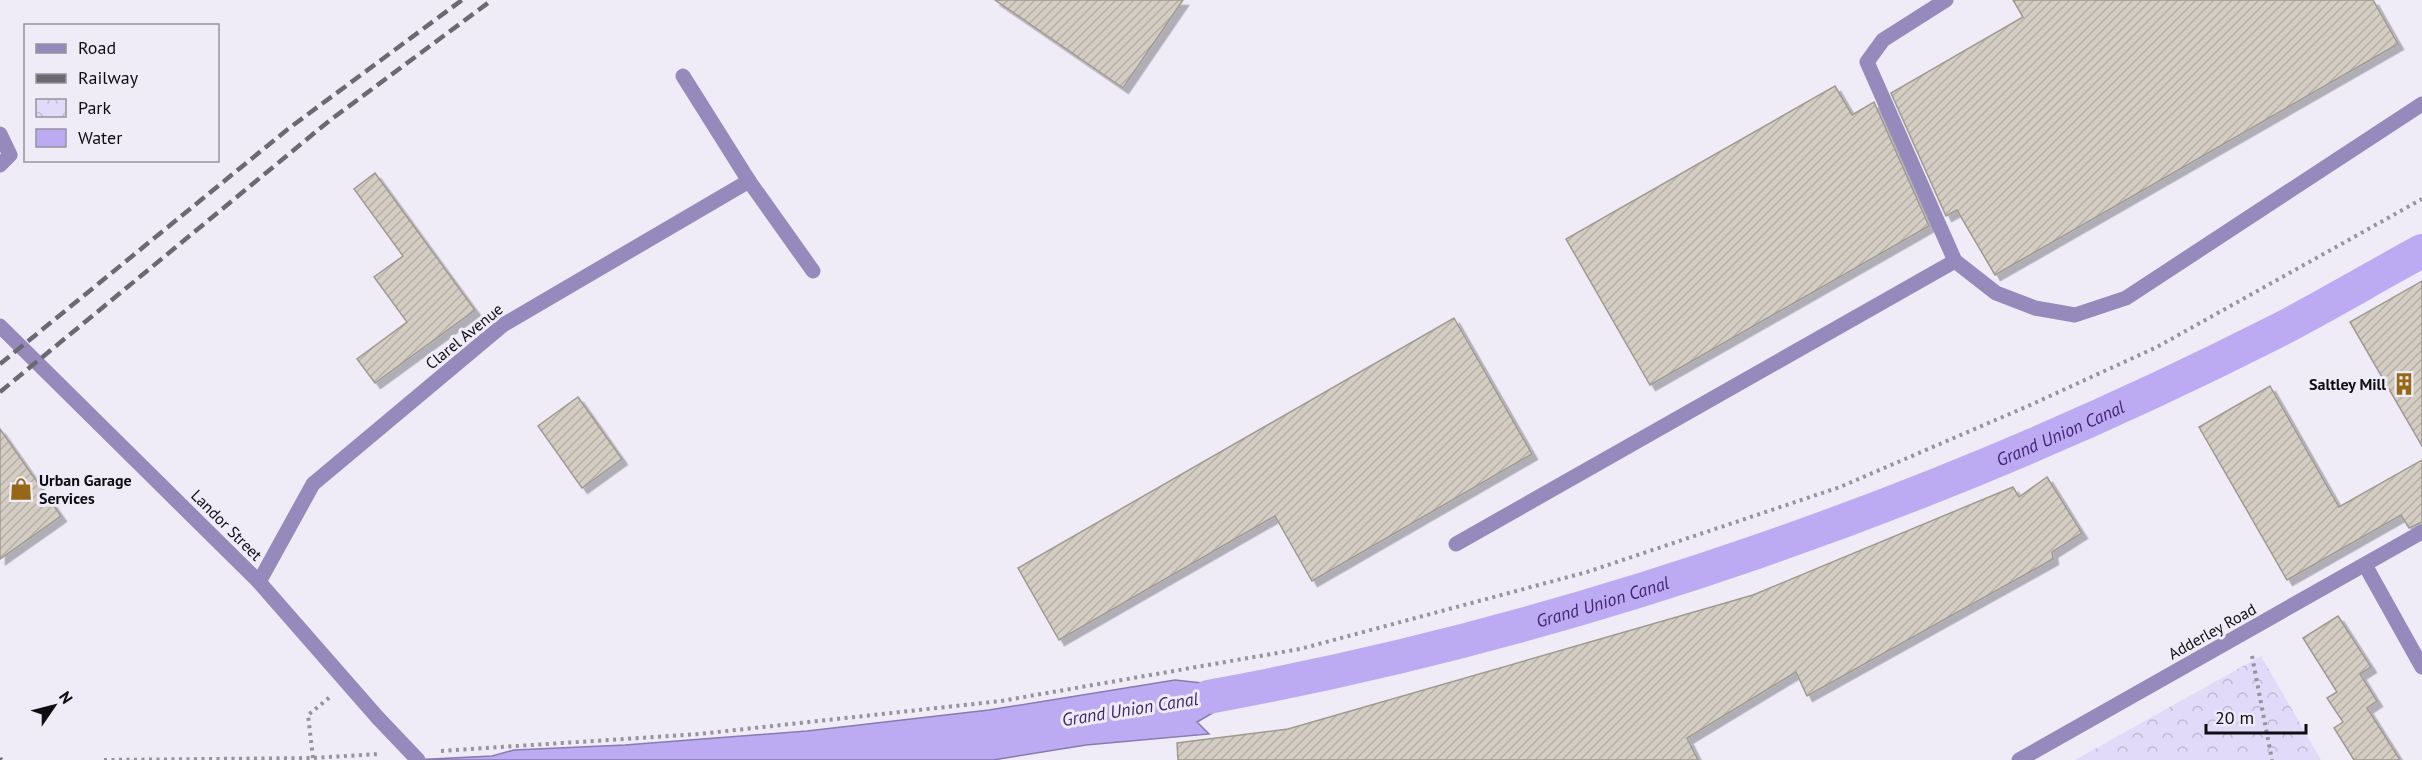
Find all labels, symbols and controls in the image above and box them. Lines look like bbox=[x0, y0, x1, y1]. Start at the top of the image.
legend bbox=[24, 24, 219, 162]
text: Road bbox=[78, 36, 116, 59]
text: Railway bbox=[78, 66, 139, 89]
text: Park bbox=[78, 96, 111, 119]
text: Water bbox=[78, 126, 122, 149]
street label: Clarel Avenue bbox=[421, 299, 507, 373]
building icon: Saltley Mill bbox=[2391, 371, 2417, 397]
place label: Saltley Mill bbox=[2309, 374, 2386, 394]
water label: Grand Union Canal bbox=[1992, 395, 2128, 471]
place label: Urban Garage Services bbox=[39, 470, 132, 508]
shop icon: Urban Garage Services bbox=[8, 476, 34, 502]
street label: Landor Street bbox=[187, 485, 267, 565]
water label: Grand Union Canal bbox=[1533, 570, 1672, 632]
street label: Adderley Road bbox=[2164, 599, 2260, 663]
north arrow bbox=[24, 676, 84, 736]
text: N bbox=[55, 687, 77, 707]
water label: Grand Union Canal bbox=[1060, 687, 1200, 731]
scale bar bbox=[2206, 697, 2306, 735]
text: 20 m bbox=[2215, 706, 2254, 729]

